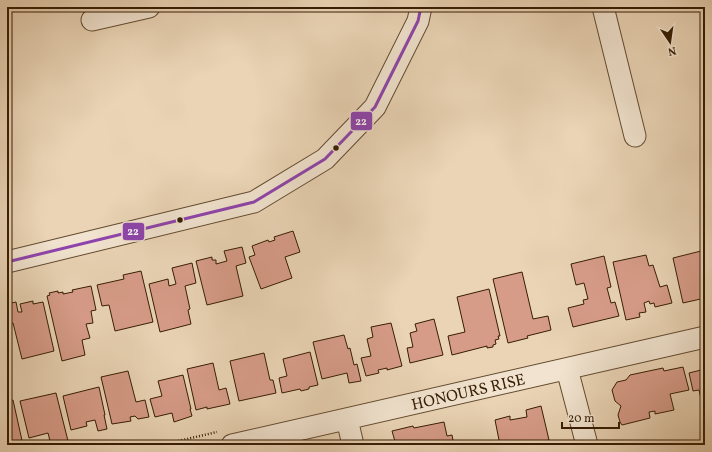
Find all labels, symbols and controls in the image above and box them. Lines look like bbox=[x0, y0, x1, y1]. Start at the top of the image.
north arrow bbox=[650, 22, 690, 62]
text: N bbox=[666, 42, 677, 58]
line badge: 22 bbox=[350, 111, 373, 131]
text: 22 bbox=[355, 115, 367, 130]
unlabelled marker bbox=[331, 143, 341, 153]
unlabelled marker bbox=[175, 215, 185, 225]
line badge: 22 bbox=[122, 222, 145, 241]
text: 22 bbox=[127, 225, 139, 240]
street label: HONOURS RISE bbox=[409, 369, 528, 417]
scale bar bbox=[562, 404, 619, 430]
text: 20 m bbox=[568, 411, 595, 427]

